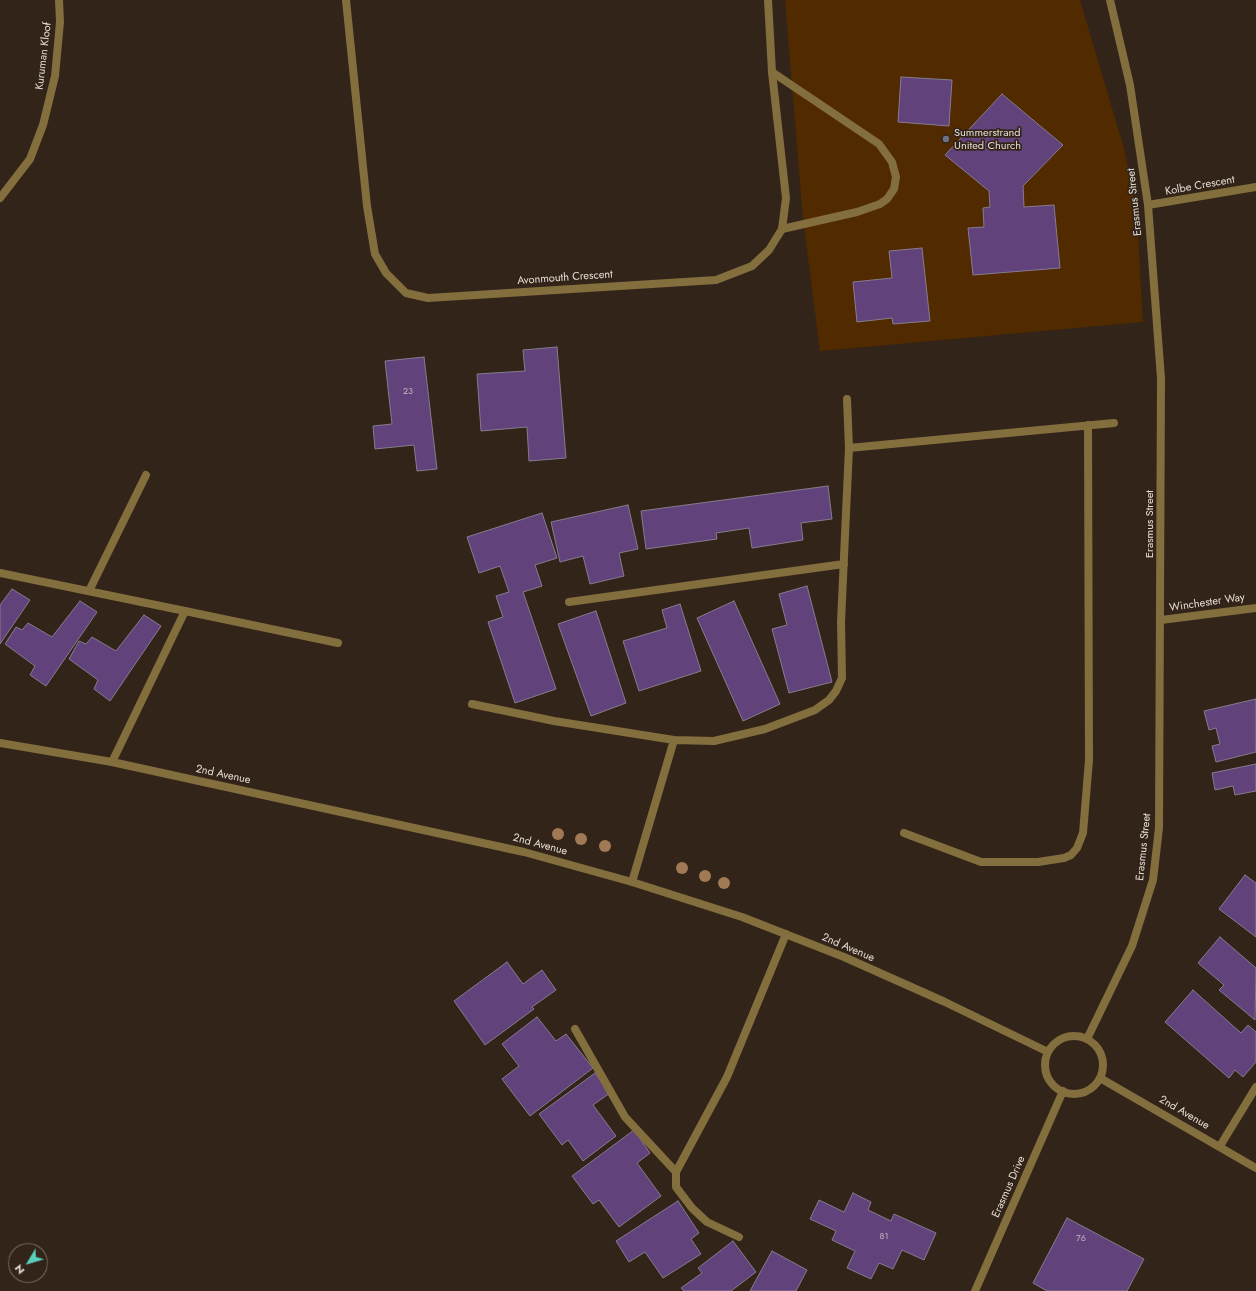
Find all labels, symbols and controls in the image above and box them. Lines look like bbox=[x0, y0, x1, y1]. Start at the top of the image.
street label: Kuruman Kloof bbox=[33, 21, 55, 91]
place label: Summerstrand United Church bbox=[954, 126, 1021, 152]
marker: Summerstrand United Church bbox=[941, 134, 951, 144]
street label: Erasmus Street bbox=[1125, 168, 1145, 236]
street label: Kolbe Crescent bbox=[1164, 173, 1236, 199]
street label: Avonmouth Crescent bbox=[517, 268, 613, 288]
house number: 23 bbox=[403, 387, 413, 397]
street label: Erasmus Street bbox=[1143, 490, 1157, 558]
street label: Winchester Way bbox=[1169, 591, 1245, 615]
street label: 2nd Avenue bbox=[194, 763, 252, 787]
street label: Erasmus Street bbox=[1134, 813, 1154, 881]
street label: 2nd Avenue bbox=[511, 831, 569, 859]
street label: 2nd Avenue bbox=[820, 931, 876, 965]
street label: 2nd Avenue bbox=[1157, 1093, 1211, 1133]
street label: Erasmus Drive bbox=[990, 1154, 1028, 1220]
house number: 81 bbox=[880, 1232, 888, 1242]
house number: 76 bbox=[1076, 1234, 1086, 1244]
north arrow bbox=[8, 1243, 48, 1283]
text: N bbox=[10, 1261, 28, 1278]

